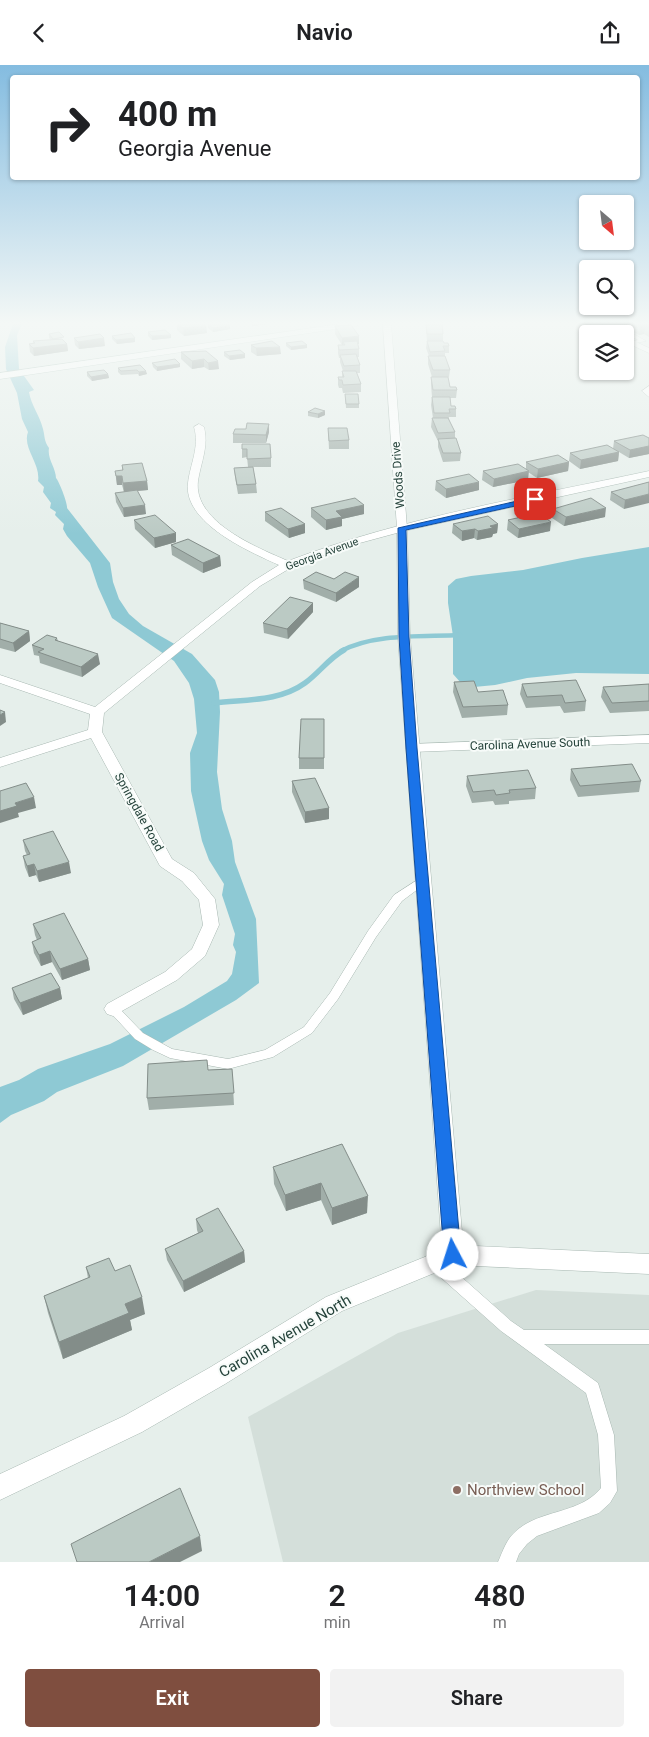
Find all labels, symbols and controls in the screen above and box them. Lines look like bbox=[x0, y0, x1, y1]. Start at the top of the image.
icon: back bbox=[25, 19, 53, 47]
icon: share bbox=[596, 19, 624, 47]
text: Navio bbox=[296, 20, 353, 45]
text: 400 m bbox=[118, 94, 217, 135]
icon: right bbox=[35, 95, 100, 160]
text: Georgia Avenue bbox=[118, 136, 272, 161]
north arrow bbox=[579, 195, 634, 250]
map controls bbox=[579, 195, 634, 380]
button: search bbox=[579, 260, 634, 315]
button: layers bbox=[579, 325, 634, 380]
street label: Woods Drive bbox=[389, 441, 407, 509]
pin bbox=[514, 478, 556, 520]
icon: arrive bbox=[521, 485, 549, 513]
street label: Georgia Avenue bbox=[284, 535, 360, 573]
street label: Carolina Avenue South bbox=[470, 735, 590, 753]
street label: Springdale Road bbox=[112, 770, 166, 854]
position arrow bbox=[426, 1228, 478, 1280]
street label: Carolina Avenue North bbox=[216, 1291, 354, 1381]
place label: Northview School bbox=[467, 1481, 585, 1499]
marker: Northview School bbox=[451, 1484, 463, 1496]
text: 14:00 bbox=[124, 1578, 200, 1613]
text: 2 bbox=[329, 1578, 346, 1613]
text: 480 bbox=[474, 1578, 525, 1613]
text: Arrival bbox=[139, 1613, 185, 1632]
text: min bbox=[324, 1613, 351, 1632]
text: m bbox=[493, 1613, 507, 1632]
button: Exit bbox=[25, 1669, 320, 1727]
button: Share bbox=[330, 1669, 624, 1727]

